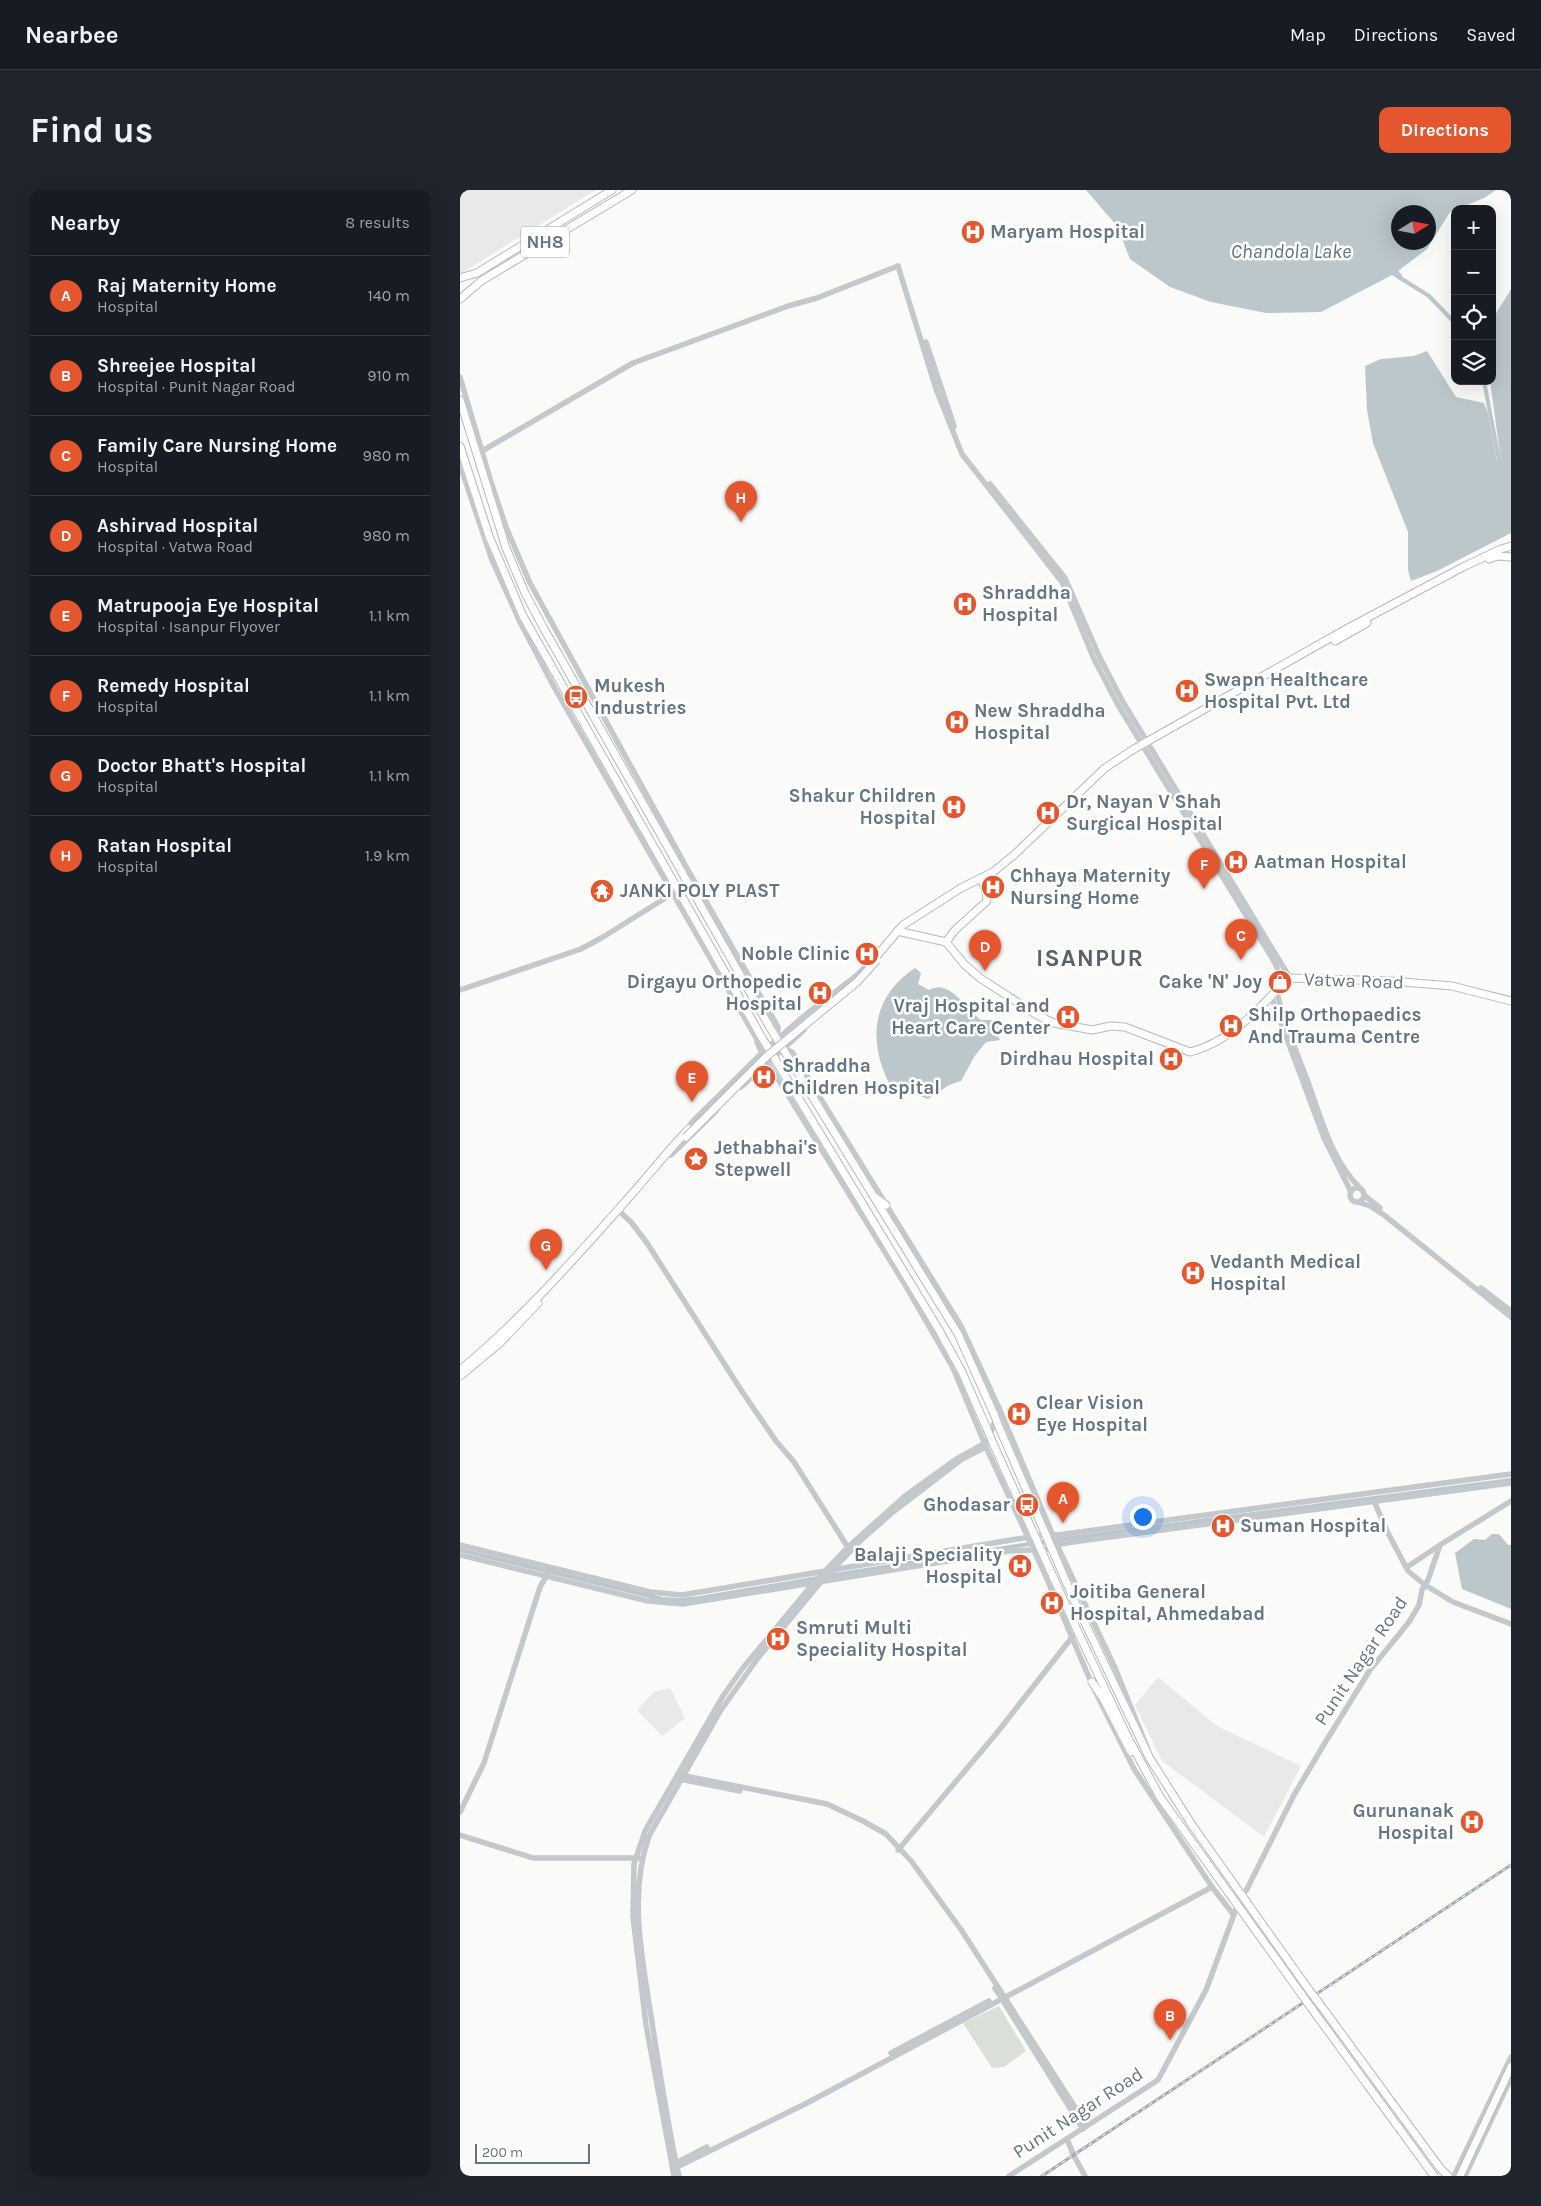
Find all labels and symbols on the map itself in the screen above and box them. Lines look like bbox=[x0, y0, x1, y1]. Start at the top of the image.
north arrow bbox=[1391, 205, 1436, 250]
hospital icon: Maryam Hospital bbox=[960, 219, 986, 245]
place label: Maryam Hospital bbox=[990, 221, 1145, 243]
road number: NH8 bbox=[521, 226, 569, 258]
water label: Chandola Lake bbox=[1231, 240, 1351, 263]
pin: H bbox=[725, 481, 757, 522]
place label: Shraddha Hospital bbox=[982, 582, 1071, 626]
hospital icon: Shraddha Hospital bbox=[952, 591, 978, 617]
place label: Swapn Healthcare Hospital Pvt. Ltd bbox=[1204, 669, 1368, 713]
place label: Mukesh Industries bbox=[594, 675, 687, 719]
hospital icon: Swapn Healthcare Hospital Pvt. Ltd bbox=[1174, 678, 1200, 704]
bus stop icon: Mukesh Industries bbox=[563, 684, 589, 710]
place label: New Shraddha Hospital bbox=[974, 700, 1106, 744]
hospital icon: New Shraddha Hospital bbox=[944, 709, 970, 735]
place label: Shakur Children Hospital bbox=[789, 785, 936, 829]
place label: Dr, Nayan V Shah Surgical Hospital bbox=[1066, 791, 1223, 835]
hospital icon: Shakur Children Hospital bbox=[941, 794, 967, 820]
hospital icon: Dr, Nayan V Shah Surgical Hospital bbox=[1035, 800, 1061, 826]
pin: F bbox=[1188, 848, 1220, 889]
hospital icon: Aatman Hospital bbox=[1223, 849, 1249, 875]
place label: Aatman Hospital bbox=[1254, 851, 1407, 873]
place label: Chhaya Maternity Nursing Home bbox=[1010, 865, 1171, 909]
hospital icon: Chhaya Maternity Nursing Home bbox=[980, 874, 1006, 900]
temple icon: JANKI POLY PLAST bbox=[589, 878, 615, 904]
place label: JANKI POLY PLAST bbox=[620, 880, 779, 902]
pin: C bbox=[1225, 919, 1257, 960]
pin: D bbox=[969, 930, 1001, 971]
hospital icon: Noble Clinic bbox=[854, 941, 880, 967]
place label: Noble Clinic bbox=[741, 943, 850, 965]
district label: ISANPUR bbox=[1036, 944, 1144, 972]
street label: Vatwa Road bbox=[1304, 968, 1404, 994]
shop icon: Cake 'N' Joy bbox=[1267, 969, 1293, 995]
place label: Dirgayu Orthopedic Hospital bbox=[627, 971, 802, 1015]
place label: Cake 'N' Joy bbox=[1159, 971, 1262, 993]
hospital icon: Dirgayu Orthopedic Hospital bbox=[807, 980, 833, 1006]
place label: Vraj Hospital and Heart Care Center bbox=[891, 995, 1051, 1039]
hospital icon: Vraj Hospital and Heart Care Center bbox=[1055, 1004, 1081, 1030]
place label: Shilp Orthopaedics And Trauma Centre bbox=[1248, 1004, 1422, 1048]
hospital icon: Shilp Orthopaedics And Trauma Centre bbox=[1218, 1013, 1244, 1039]
hospital icon: Dirdhau Hospital bbox=[1158, 1046, 1184, 1072]
place label: Dirdhau Hospital bbox=[1000, 1048, 1154, 1070]
place label: Shraddha Children Hospital bbox=[782, 1055, 940, 1099]
pin: E bbox=[676, 1061, 708, 1102]
hospital icon: Shraddha Children Hospital bbox=[751, 1064, 777, 1090]
place label: Jethabhai's Stepwell bbox=[714, 1137, 817, 1181]
place icon: Jethabhai's Stepwell bbox=[683, 1146, 709, 1172]
pin: G bbox=[530, 1229, 562, 1270]
place label: Vedanth Medical Hospital bbox=[1210, 1251, 1361, 1295]
hospital icon: Vedanth Medical Hospital bbox=[1180, 1260, 1206, 1286]
place label: Clear Vision Eye Hospital bbox=[1036, 1392, 1148, 1436]
hospital icon: Clear Vision Eye Hospital bbox=[1006, 1401, 1032, 1427]
pin: A bbox=[1047, 1482, 1079, 1523]
bus stop icon: Ghodasar bbox=[1014, 1492, 1040, 1518]
place label: Ghodasar bbox=[923, 1494, 1011, 1516]
your location bbox=[1130, 1504, 1156, 1530]
hospital icon: Suman Hospital bbox=[1210, 1513, 1236, 1539]
place label: Suman Hospital bbox=[1240, 1515, 1386, 1537]
place label: Balaji Speciality Hospital bbox=[854, 1544, 1002, 1588]
hospital icon: Balaji Speciality Hospital bbox=[1007, 1553, 1033, 1579]
place label: Joitiba General Hospital, Ahmedabad bbox=[1070, 1581, 1265, 1625]
hospital icon: Joitiba General Hospital, Ahmedabad bbox=[1039, 1590, 1065, 1616]
street label: Punit Nagar Road bbox=[1310, 1592, 1412, 1730]
place label: Smruti Multi Speciality Hospital bbox=[796, 1617, 967, 1661]
hospital icon: Smruti Multi Speciality Hospital bbox=[765, 1626, 791, 1652]
place label: Gurunanak Hospital bbox=[1353, 1800, 1454, 1844]
hospital icon: Gurunanak Hospital bbox=[1459, 1809, 1485, 1835]
pin: B bbox=[1154, 1999, 1186, 2040]
street label: Punit Nagar Road bbox=[1009, 2063, 1147, 2163]
scale bar bbox=[475, 2141, 590, 2164]

